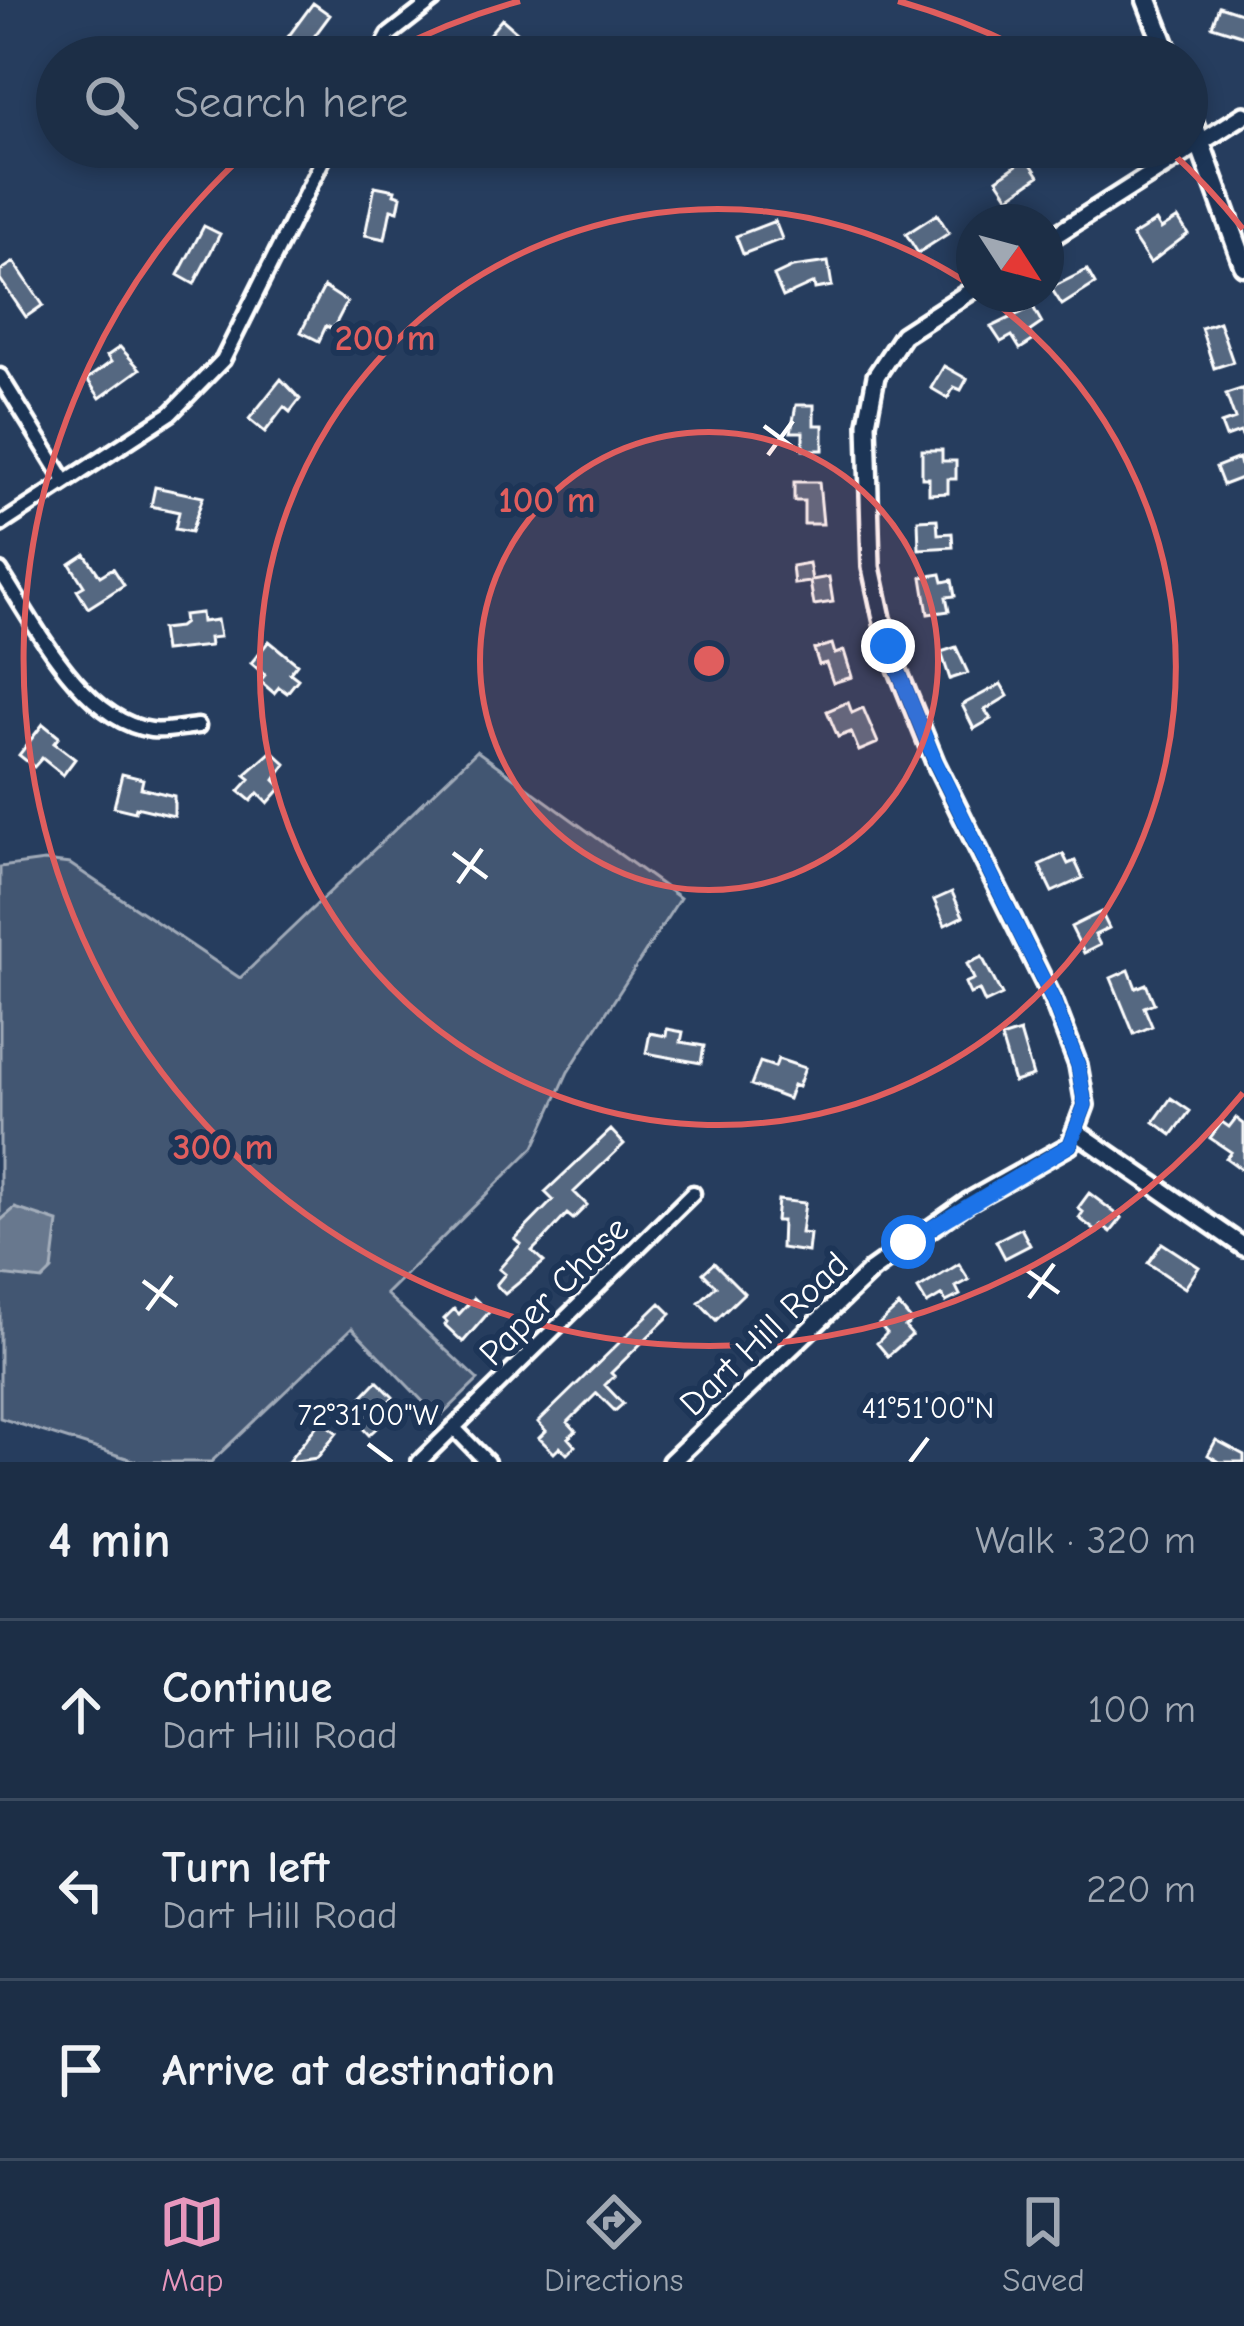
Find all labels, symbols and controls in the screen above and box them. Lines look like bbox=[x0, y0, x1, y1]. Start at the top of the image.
search box bbox=[36, 36, 1208, 168]
icon: search bbox=[78, 69, 144, 135]
text: Search here bbox=[174, 76, 408, 128]
north arrow bbox=[956, 204, 1064, 312]
text: 200 m bbox=[335, 318, 435, 359]
text: 100 m bbox=[499, 480, 595, 521]
route end bbox=[861, 619, 915, 673]
centre of rings bbox=[688, 640, 730, 682]
text: 300 m bbox=[173, 1127, 273, 1168]
street label: Paper Chase bbox=[471, 1208, 637, 1374]
route start bbox=[881, 1215, 935, 1269]
street label: Dart Hill Road bbox=[672, 1244, 857, 1424]
text: 41°51'00"N bbox=[862, 1391, 994, 1426]
text: 72°31'00"W bbox=[297, 1398, 439, 1433]
text: 4 min bbox=[48, 1511, 171, 1570]
text: Walk · 320 m bbox=[975, 1518, 1196, 1563]
text: Continue bbox=[162, 1661, 332, 1713]
icon: ahead bbox=[48, 1677, 114, 1743]
text: 100 m bbox=[1088, 1687, 1196, 1732]
text: Dart Hill Road bbox=[162, 1713, 398, 1758]
text: Turn left bbox=[162, 1841, 329, 1893]
icon: left bbox=[48, 1857, 114, 1923]
text: 220 m bbox=[1086, 1867, 1196, 1912]
text: Dart Hill Road bbox=[162, 1893, 398, 1938]
icon: arrive bbox=[48, 2037, 114, 2103]
text: Arrive at destination bbox=[162, 2044, 555, 2096]
tab: Map bbox=[159, 2189, 225, 2299]
tab: Directions bbox=[544, 2189, 684, 2299]
tab: Saved bbox=[1002, 2189, 1085, 2299]

